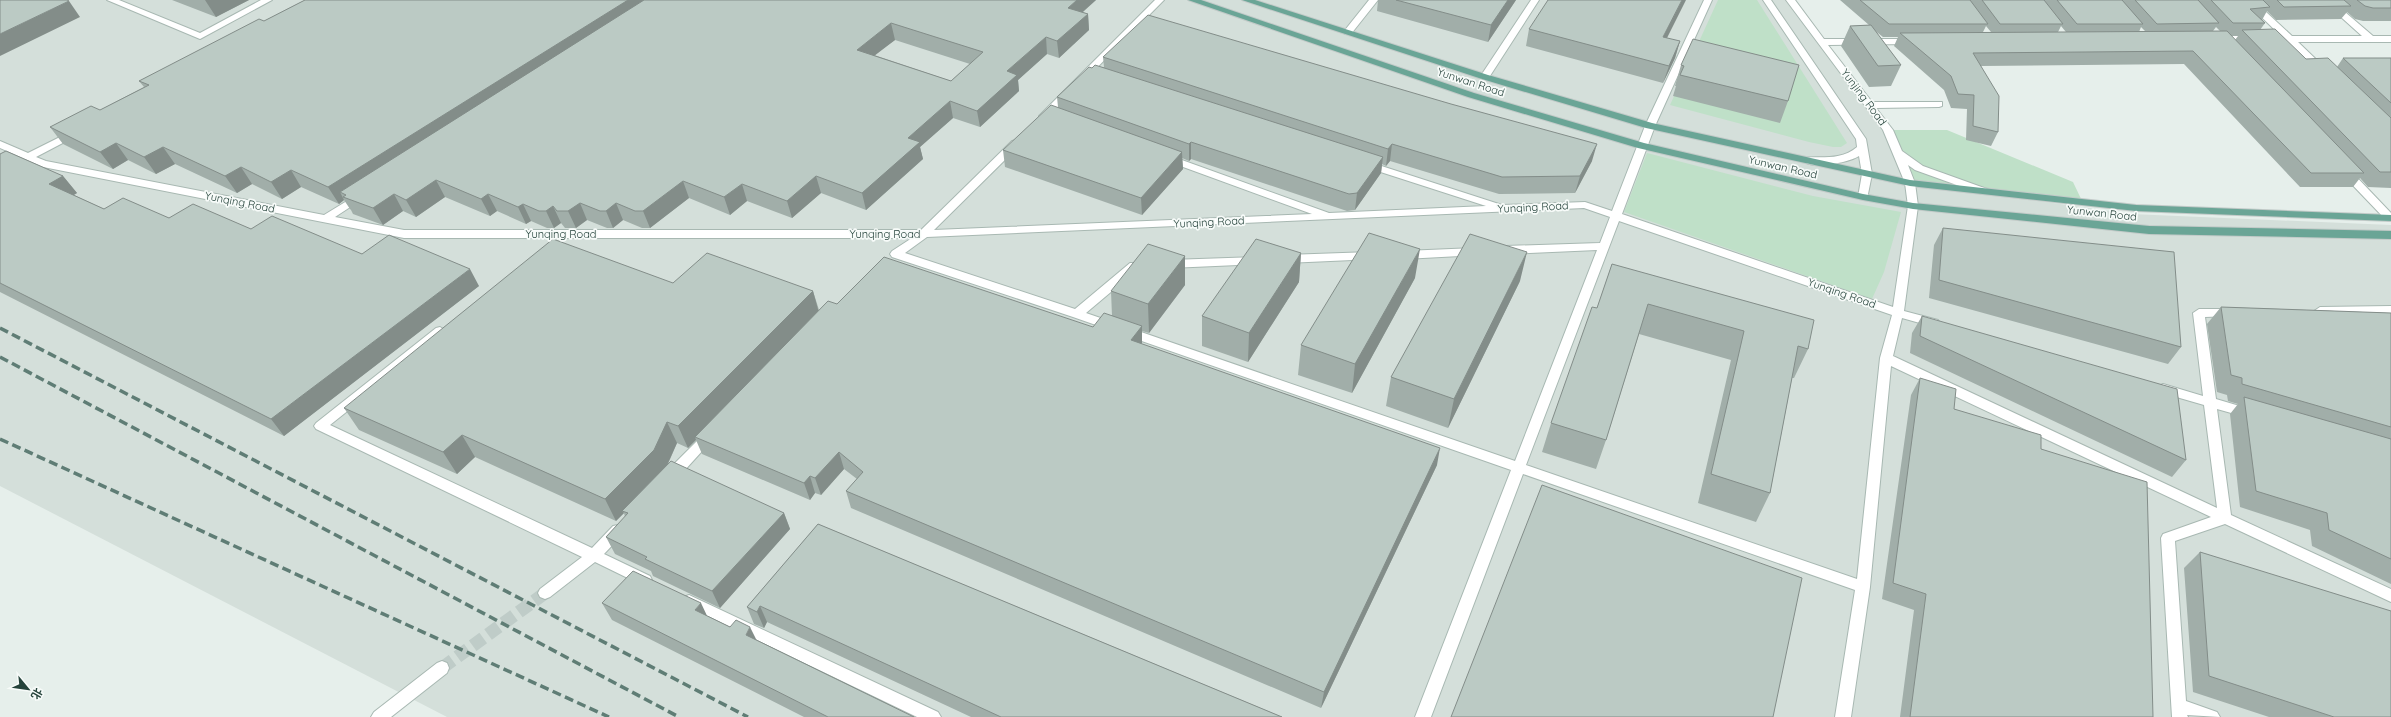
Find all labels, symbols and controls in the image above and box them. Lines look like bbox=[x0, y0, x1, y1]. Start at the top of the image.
street label: Yunwan Road bbox=[1435, 64, 1507, 100]
street label: Yunjing Road bbox=[1838, 66, 1890, 128]
street label: Yunwan Road bbox=[1747, 152, 1819, 182]
street label: Yunqing Road bbox=[204, 188, 276, 216]
street label: Yunqing Road bbox=[1497, 198, 1569, 216]
street label: Yunwan Road bbox=[2066, 202, 2138, 224]
street label: Yunqing Road bbox=[1173, 213, 1245, 231]
street label: Yunqing Road bbox=[525, 227, 597, 241]
street label: Yunqing Road bbox=[849, 227, 921, 241]
street label: Yunqing Road bbox=[1806, 275, 1878, 311]
north arrow bbox=[8, 669, 48, 709]
text: 北 bbox=[28, 686, 46, 702]

